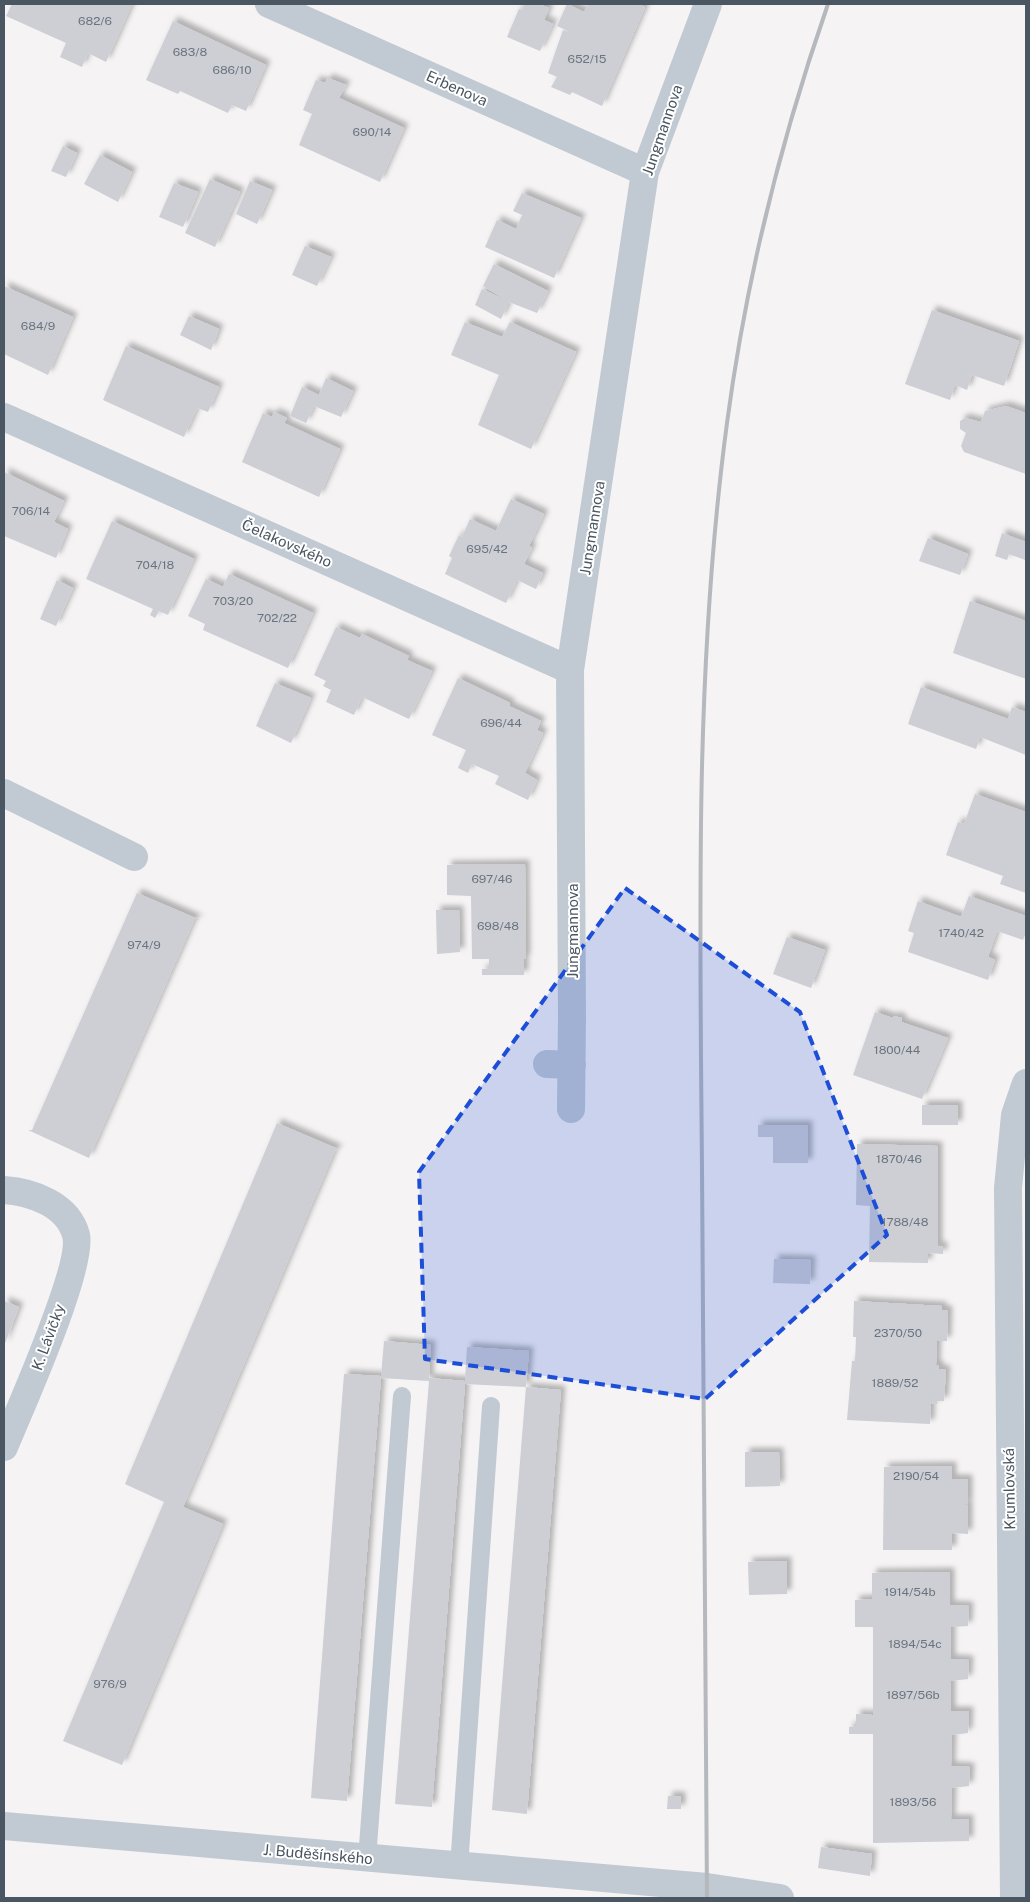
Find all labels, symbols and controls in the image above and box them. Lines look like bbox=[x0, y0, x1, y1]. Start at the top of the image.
house number: 682/6 bbox=[78, 14, 112, 28]
house number: 683/8 bbox=[173, 45, 208, 59]
house number: 652/15 bbox=[567, 52, 607, 66]
house number: 686/10 bbox=[213, 63, 252, 77]
street label: Erbenova bbox=[424, 67, 490, 109]
street label: Jungmannova bbox=[638, 82, 686, 178]
house number: 690/14 bbox=[353, 125, 392, 139]
house number: 684/9 bbox=[21, 319, 55, 333]
street label: Jungmannova bbox=[576, 480, 608, 576]
house number: 706/14 bbox=[12, 504, 51, 518]
street label: Čelakovského bbox=[239, 516, 335, 570]
house number: 695/42 bbox=[466, 542, 508, 556]
house number: 704/18 bbox=[136, 558, 175, 572]
house number: 703/20 bbox=[213, 594, 253, 608]
house number: 702/22 bbox=[257, 611, 297, 625]
house number: 696/44 bbox=[480, 716, 522, 730]
house number: 697/46 bbox=[471, 872, 513, 886]
street label: Jungmannova bbox=[564, 883, 581, 979]
house number: 698/48 bbox=[477, 919, 519, 933]
house number: 1740/42 bbox=[938, 926, 984, 940]
house number: 974/9 bbox=[127, 938, 161, 952]
house number: 1800/44 bbox=[874, 1043, 921, 1057]
house number: 1870/46 bbox=[876, 1152, 922, 1166]
house number: 1788/48 bbox=[882, 1215, 929, 1229]
street label: K. Lávičky bbox=[28, 1301, 68, 1373]
house number: 2370/50 bbox=[874, 1326, 922, 1340]
house number: 1889/52 bbox=[872, 1376, 918, 1390]
street label: Krumlovská bbox=[1000, 1448, 1018, 1530]
house number: 2190/54 bbox=[893, 1469, 940, 1483]
house number: 1914/54b bbox=[884, 1585, 936, 1599]
house number: 1894/54c bbox=[888, 1637, 942, 1651]
house number: 976/9 bbox=[93, 1677, 127, 1691]
house number: 1897/56b bbox=[886, 1688, 940, 1702]
house number: 1893/56 bbox=[890, 1795, 936, 1809]
street label: J. Buděšínského bbox=[263, 1841, 373, 1867]

